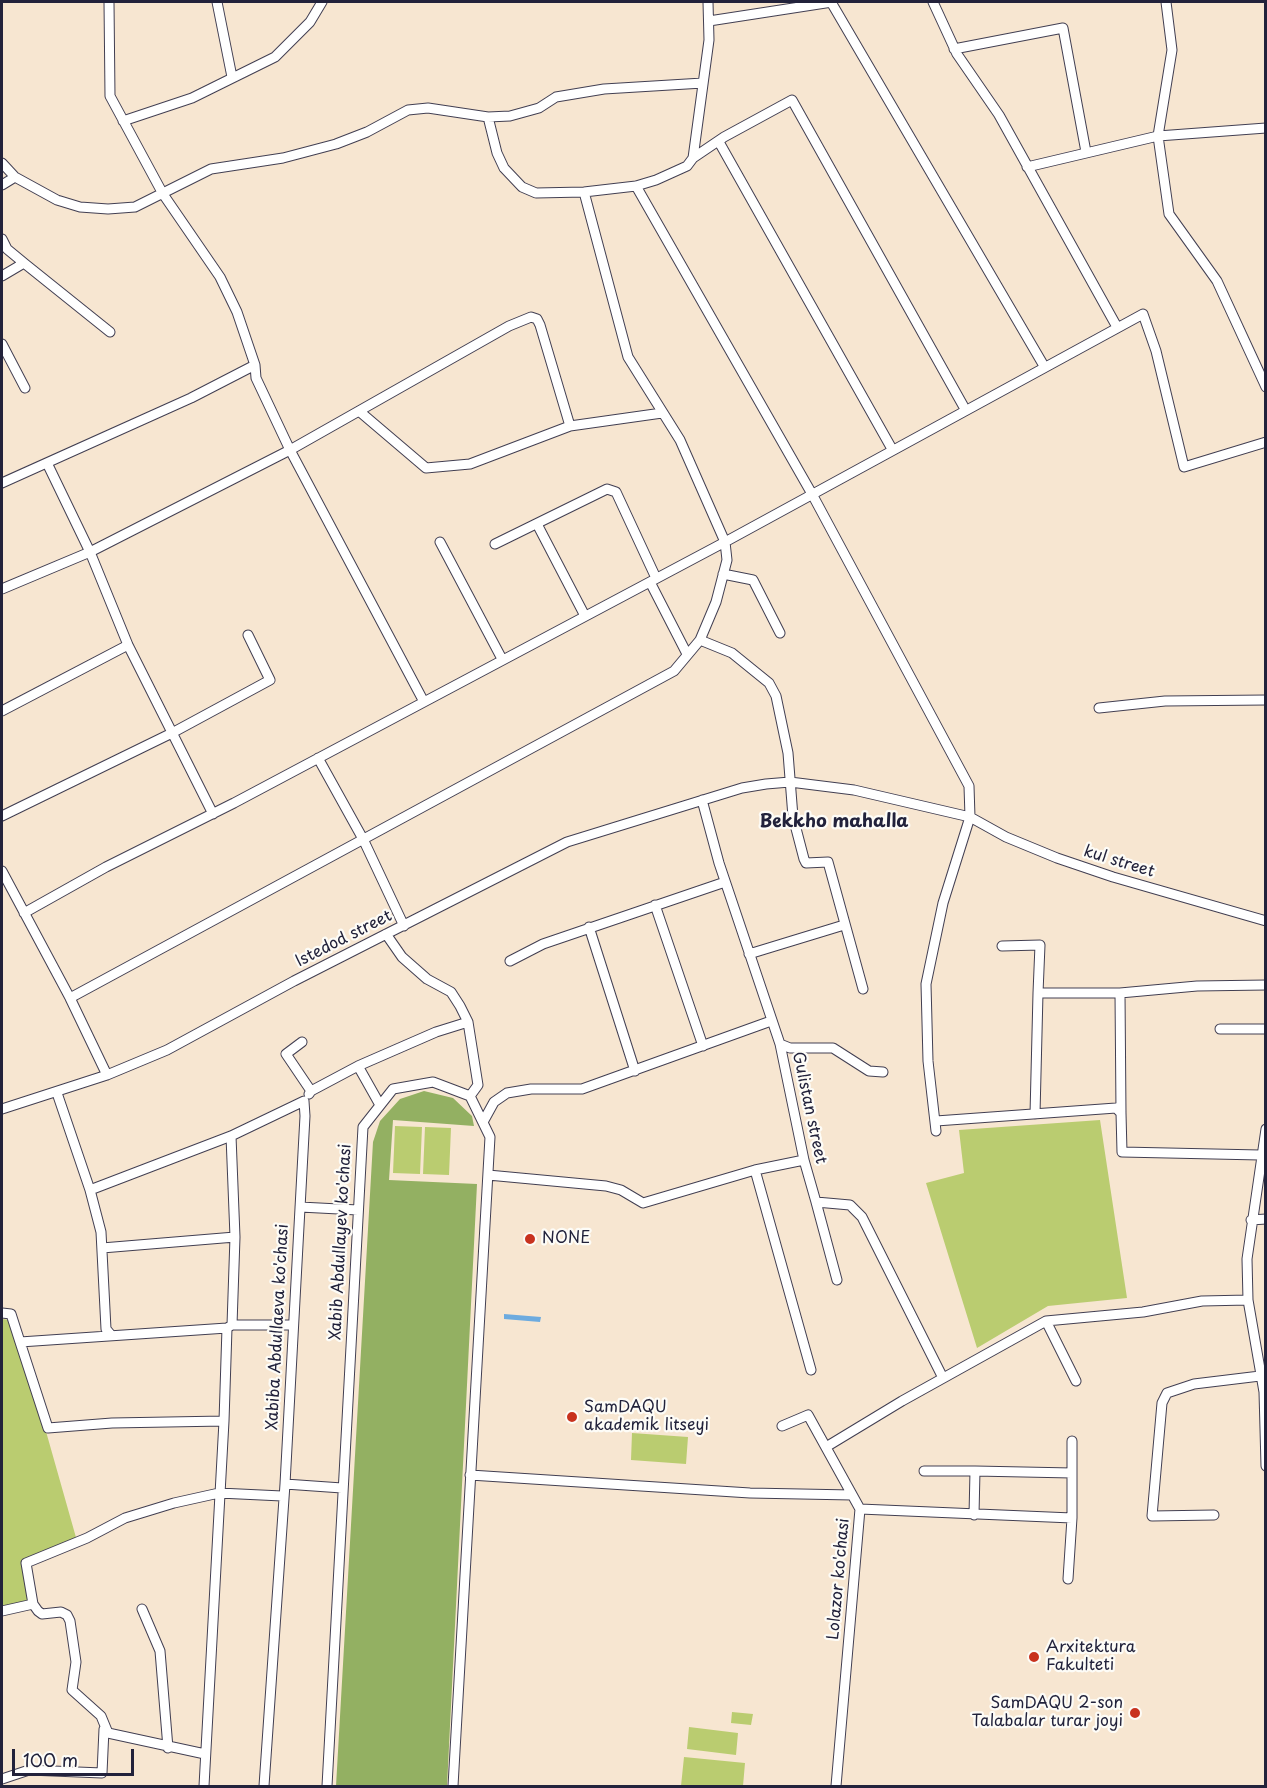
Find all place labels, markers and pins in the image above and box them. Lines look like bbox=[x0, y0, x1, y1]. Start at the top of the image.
place label: NONE bbox=[542, 1229, 590, 1249]
marker: NONE bbox=[523, 1232, 537, 1246]
place label: SamDAQU akademik litseyi bbox=[584, 1398, 709, 1436]
marker: SamDAQU akademik litseyi bbox=[565, 1410, 579, 1424]
place label: Arxitektura Fakulteti bbox=[1046, 1638, 1136, 1676]
marker: Arxitektura Fakulteti bbox=[1027, 1650, 1041, 1664]
place label: SamDAQU 2-son Talabalar turar joyi bbox=[972, 1694, 1123, 1732]
marker: SamDAQU 2-son Talabalar turar joyi bbox=[1128, 1706, 1142, 1720]

